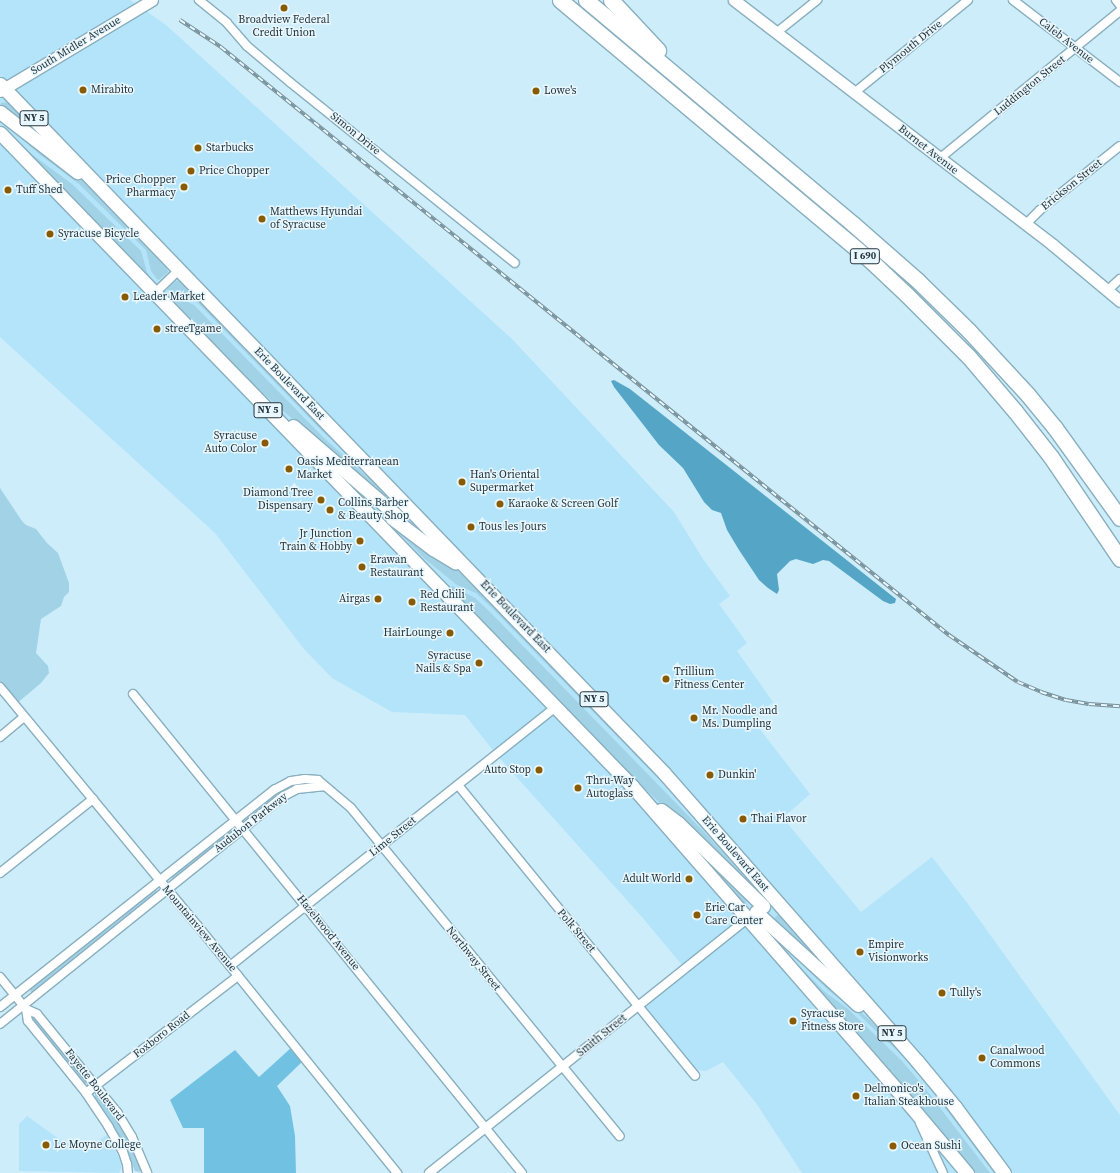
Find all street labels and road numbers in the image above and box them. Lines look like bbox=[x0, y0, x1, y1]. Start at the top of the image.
street label: South Midler Avenue bbox=[29, 14, 123, 78]
street label: Caleb Avenue bbox=[1036, 15, 1096, 67]
street label: Plymouth Drive bbox=[877, 18, 945, 76]
street label: Luddington Street bbox=[992, 53, 1068, 119]
road number: NY 5 bbox=[19, 110, 49, 126]
street label: Simon Drive bbox=[327, 110, 383, 158]
street label: Burnet Avenue bbox=[895, 123, 961, 177]
street label: Erickson Street bbox=[1039, 157, 1105, 213]
road number: I 690 bbox=[849, 248, 881, 264]
street label: Erie Boulevard East bbox=[251, 345, 327, 423]
road number: NY 5 bbox=[253, 402, 283, 418]
street label: Erie Boulevard East bbox=[477, 578, 553, 656]
road number: NY 5 bbox=[579, 691, 609, 707]
street label: Audubon Parkway bbox=[212, 790, 290, 856]
street label: Lime Street bbox=[367, 814, 419, 860]
street label: Erie Boulevard East bbox=[699, 814, 771, 894]
street label: Mountainview Avenue bbox=[159, 883, 239, 975]
street label: Hazelwood Avenue bbox=[294, 893, 362, 973]
street label: Polk Street bbox=[554, 907, 598, 955]
street label: Northway Street bbox=[443, 924, 503, 994]
street label: Foxboro Road bbox=[131, 1009, 193, 1061]
street label: Smith Street bbox=[575, 1012, 629, 1060]
road number: NY 5 bbox=[877, 1025, 907, 1041]
street label: Fayette Boulevard bbox=[62, 1046, 126, 1124]

